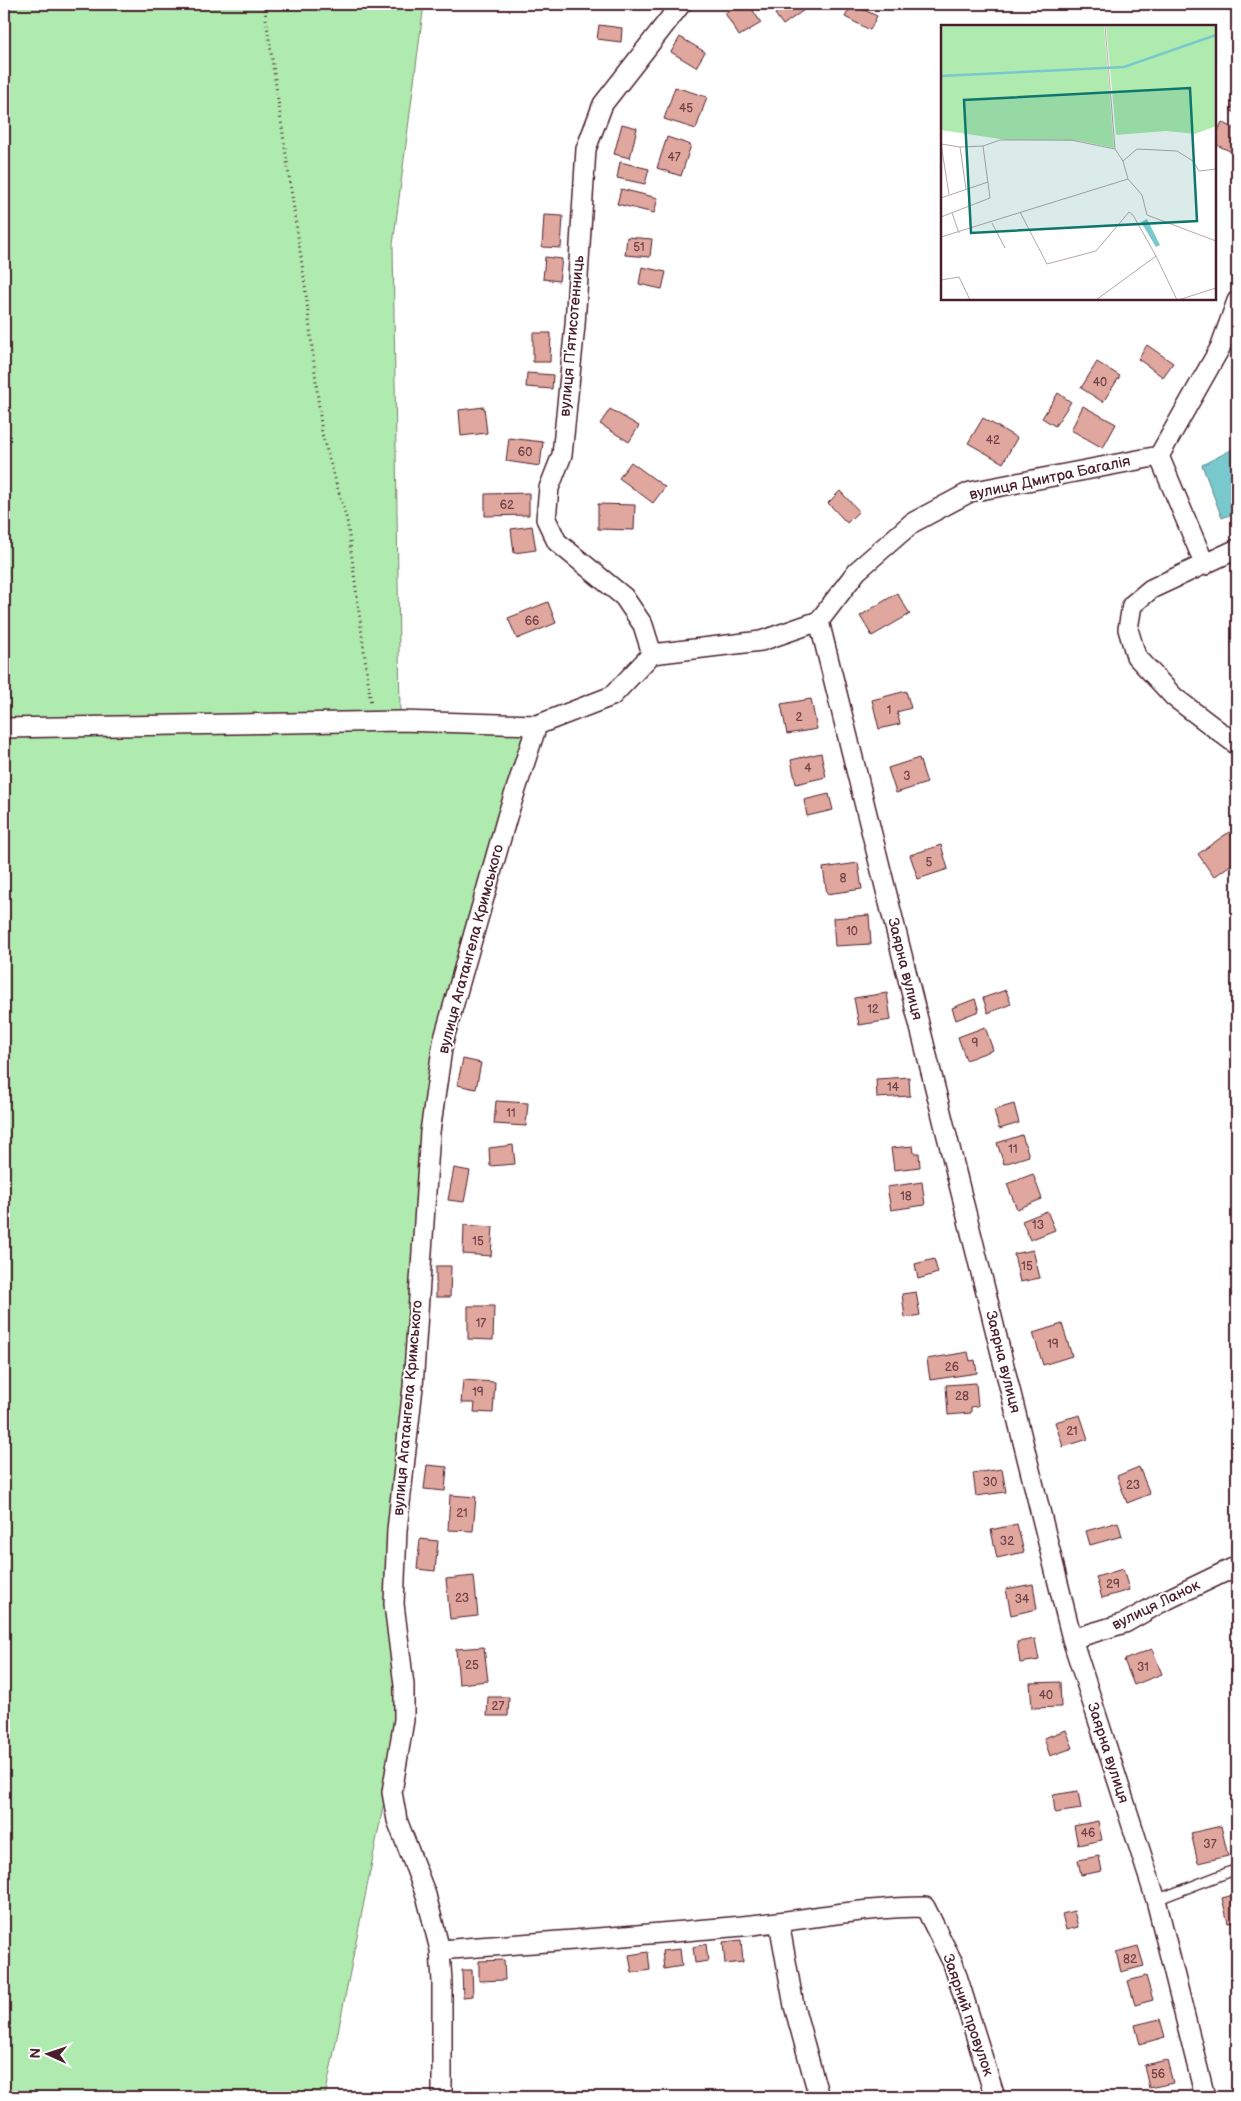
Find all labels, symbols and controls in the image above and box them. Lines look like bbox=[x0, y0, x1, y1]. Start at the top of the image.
inset map bbox=[941, 25, 1216, 300]
house number: 45 bbox=[679, 101, 693, 116]
house number: 47 bbox=[667, 150, 681, 165]
house number: 51 bbox=[633, 240, 645, 255]
street label: вулиця Пʼятисотенниць bbox=[555, 254, 589, 417]
house number: 40 bbox=[1093, 375, 1107, 390]
house number: 42 bbox=[986, 433, 1000, 448]
house number: 60 bbox=[518, 445, 532, 460]
street label: вулиця Дмитра Багалія bbox=[968, 452, 1132, 504]
house number: 62 bbox=[500, 498, 514, 513]
house number: 66 bbox=[525, 614, 539, 629]
house number: 1 bbox=[887, 703, 891, 718]
house number: 2 bbox=[795, 710, 803, 725]
house number: 4 bbox=[804, 761, 812, 776]
house number: 3 bbox=[903, 769, 911, 784]
street label: вулиця Агатангела Кримського bbox=[434, 842, 508, 1056]
house number: 5 bbox=[926, 855, 933, 870]
house number: 8 bbox=[840, 871, 847, 886]
street label: Заярна вулиця bbox=[883, 916, 927, 1022]
house number: 10 bbox=[846, 924, 858, 939]
house number: 12 bbox=[867, 1002, 879, 1017]
house number: 9 bbox=[972, 1036, 979, 1051]
house number: 14 bbox=[887, 1080, 900, 1095]
house number: 11 bbox=[506, 1106, 516, 1121]
house number: 11 bbox=[1008, 1142, 1018, 1157]
house number: 18 bbox=[900, 1189, 912, 1204]
house number: 13 bbox=[1032, 1218, 1044, 1233]
house number: 15 bbox=[472, 1234, 484, 1249]
house number: 15 bbox=[1021, 1259, 1033, 1274]
street label: вулиця Агатангела Кримського bbox=[389, 1299, 427, 1516]
street label: Заярна вулиця bbox=[981, 1309, 1025, 1415]
house number: 17 bbox=[476, 1316, 486, 1331]
house number: 19 bbox=[1047, 1337, 1059, 1352]
house number: 26 bbox=[945, 1360, 959, 1375]
house number: 19 bbox=[472, 1385, 484, 1400]
house number: 28 bbox=[955, 1389, 969, 1404]
house number: 21 bbox=[1066, 1424, 1078, 1439]
house number: 30 bbox=[983, 1475, 997, 1490]
house number: 23 bbox=[1126, 1478, 1140, 1493]
house number: 21 bbox=[456, 1506, 468, 1521]
house number: 32 bbox=[1000, 1534, 1014, 1549]
street label: вулиця Ланок bbox=[1109, 1576, 1203, 1634]
house number: 29 bbox=[1106, 1577, 1120, 1592]
house number: 23 bbox=[455, 1591, 469, 1606]
house number: 34 bbox=[1015, 1592, 1030, 1607]
house number: 25 bbox=[465, 1658, 479, 1673]
house number: 31 bbox=[1137, 1660, 1149, 1675]
house number: 40 bbox=[1039, 1688, 1053, 1703]
house number: 27 bbox=[492, 1699, 505, 1714]
street label: Заярна вулиця bbox=[1083, 1700, 1133, 1806]
house number: 46 bbox=[1081, 1826, 1095, 1841]
house number: 37 bbox=[1203, 1837, 1217, 1852]
street label: Заярний провулок bbox=[938, 1951, 998, 2079]
house number: 82 bbox=[1123, 1952, 1137, 1967]
north arrow bbox=[22, 2028, 72, 2078]
text: N bbox=[27, 2048, 44, 2059]
house number: 56 bbox=[1151, 2067, 1165, 2082]

